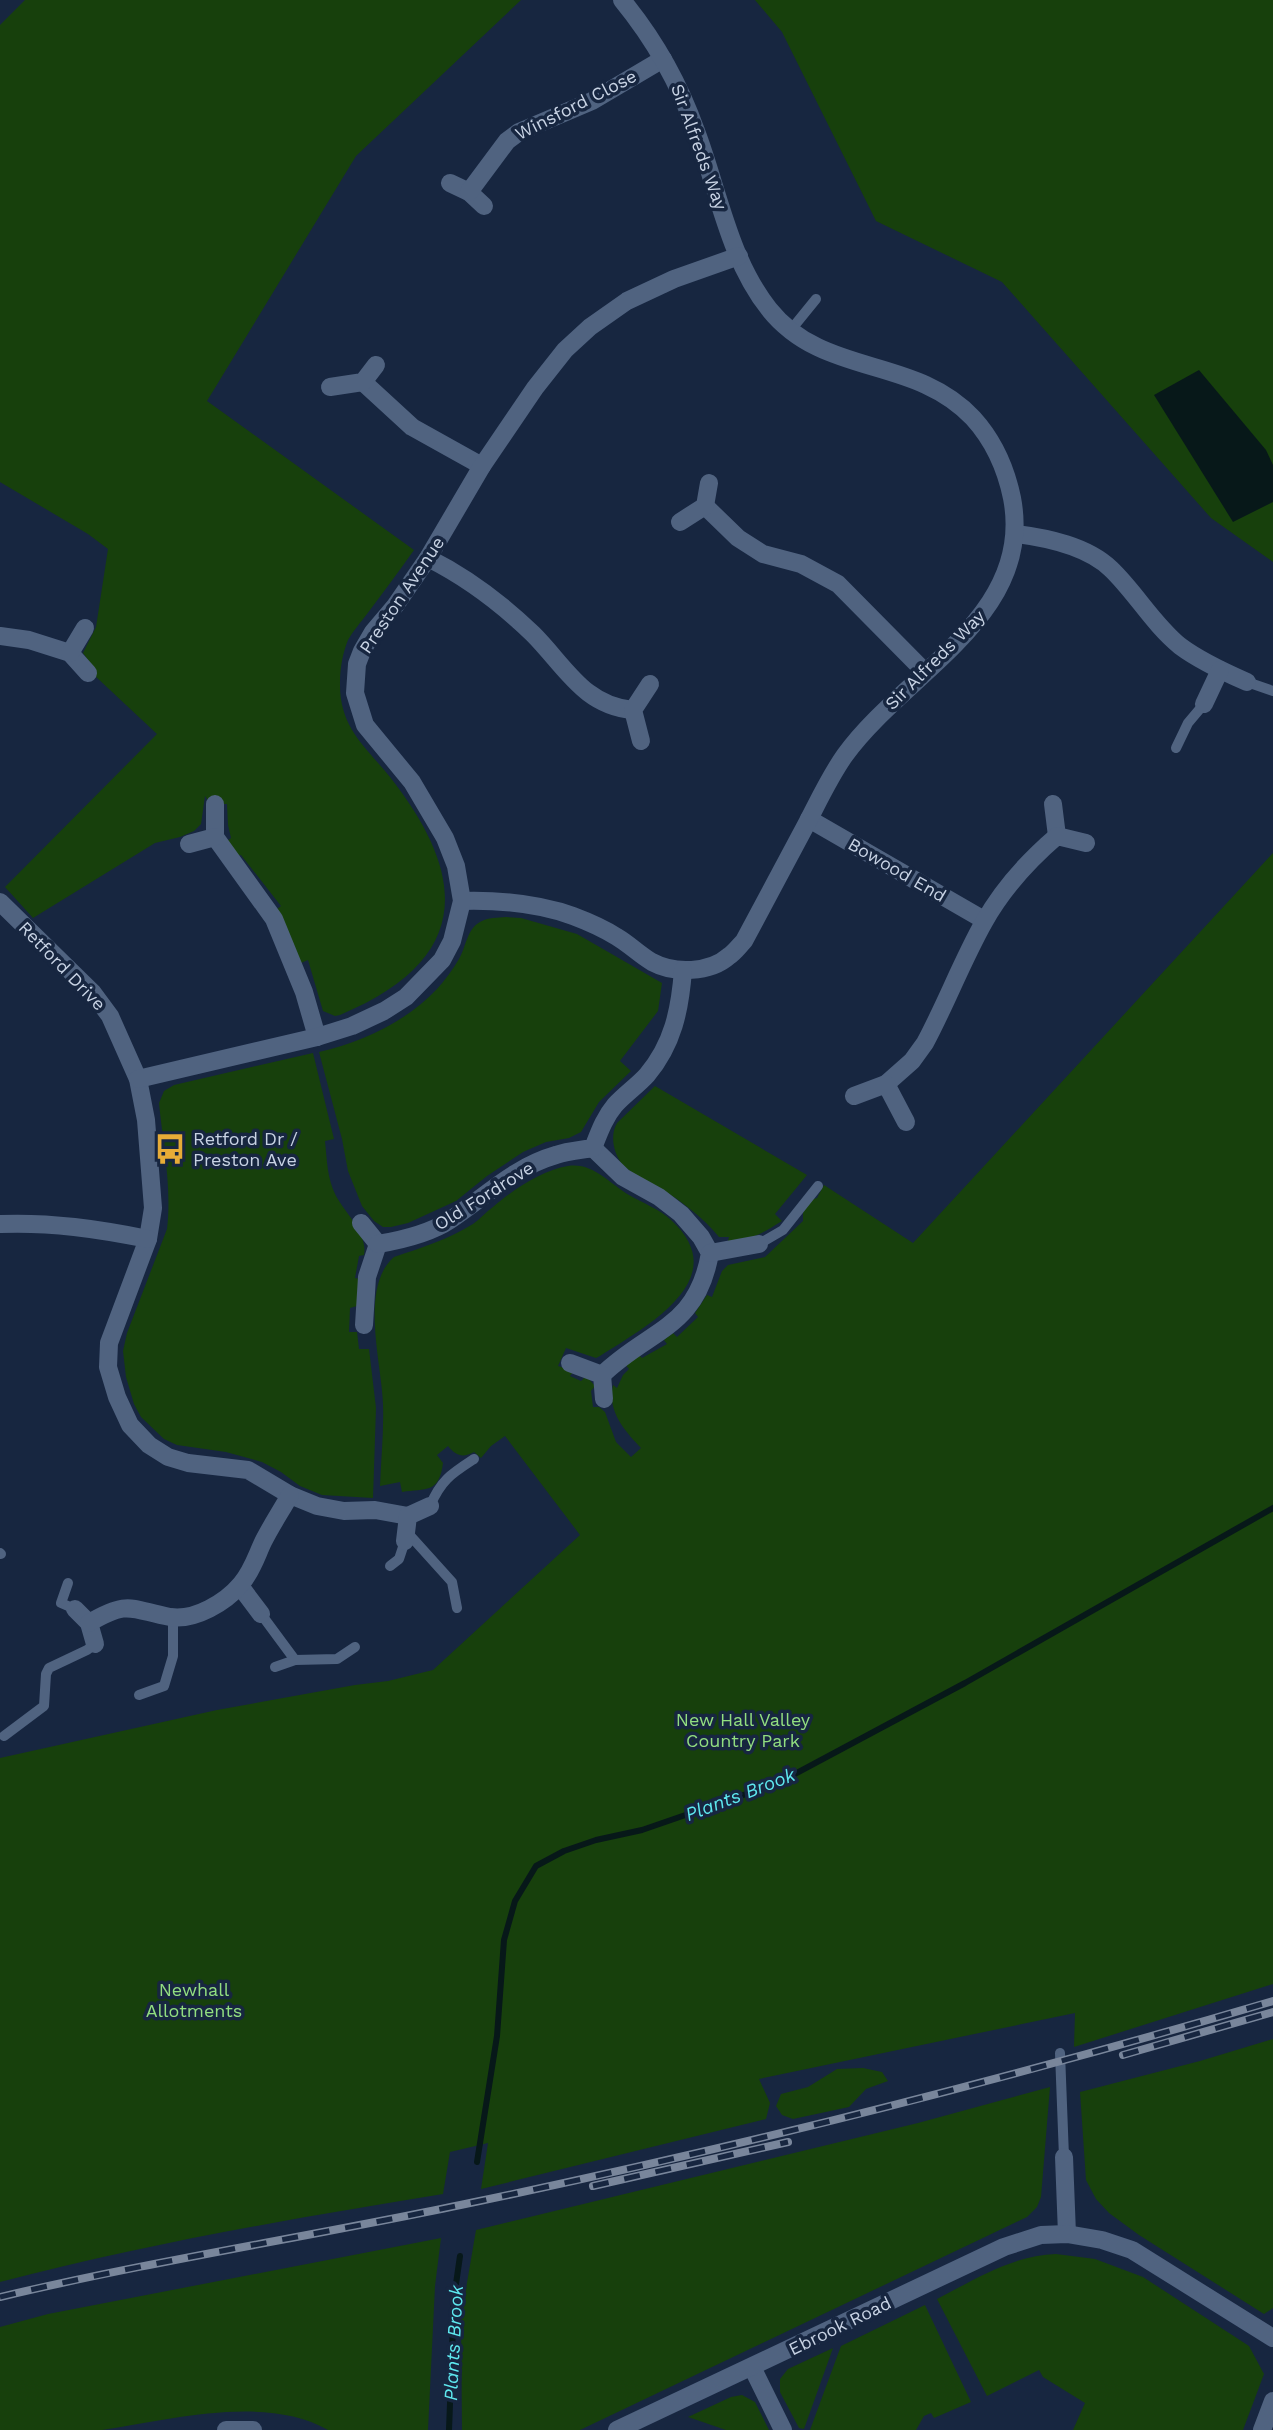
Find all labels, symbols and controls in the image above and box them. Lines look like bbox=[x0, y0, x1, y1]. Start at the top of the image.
street label: Winsford Close bbox=[512, 65, 640, 144]
street label: Sir Alfreds Way bbox=[667, 81, 732, 213]
street label: Preston Avenue bbox=[355, 532, 448, 657]
street label: Sir Alfreds Way bbox=[880, 605, 989, 714]
street label: Bowood End bbox=[844, 833, 950, 906]
street label: Retford Drive bbox=[15, 917, 110, 1015]
place label: Retford Dr / Preston Ave bbox=[193, 1128, 298, 1170]
bus stop icon: Retford Dr / Preston Ave bbox=[153, 1132, 187, 1166]
street label: Old Fordrove bbox=[430, 1157, 537, 1234]
park label: New Hall Valley Country Park bbox=[676, 1709, 811, 1751]
water label: Plants Brook bbox=[682, 1763, 799, 1826]
park label: Newhall Allotments bbox=[146, 1979, 242, 2021]
water label: Plants Brook bbox=[439, 2284, 468, 2402]
street label: Ebrook Road bbox=[785, 2292, 894, 2359]

